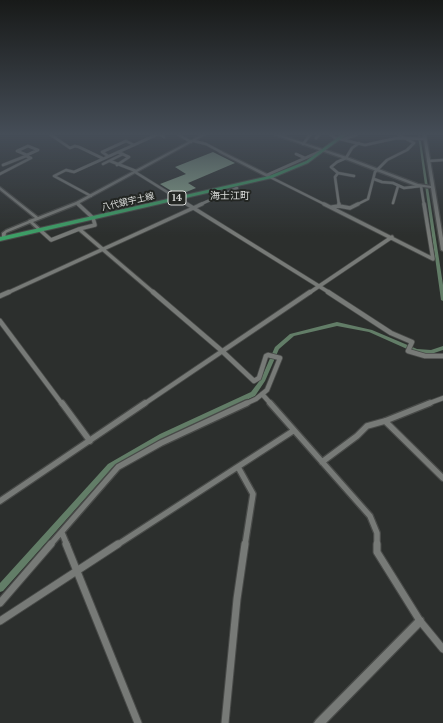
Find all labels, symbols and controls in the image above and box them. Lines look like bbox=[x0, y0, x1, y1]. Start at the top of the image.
district label: 海士江町 bbox=[210, 190, 250, 202]
street label: 八代鏡宇土線 bbox=[100, 191, 156, 213]
road number: 14 bbox=[168, 191, 186, 205]

